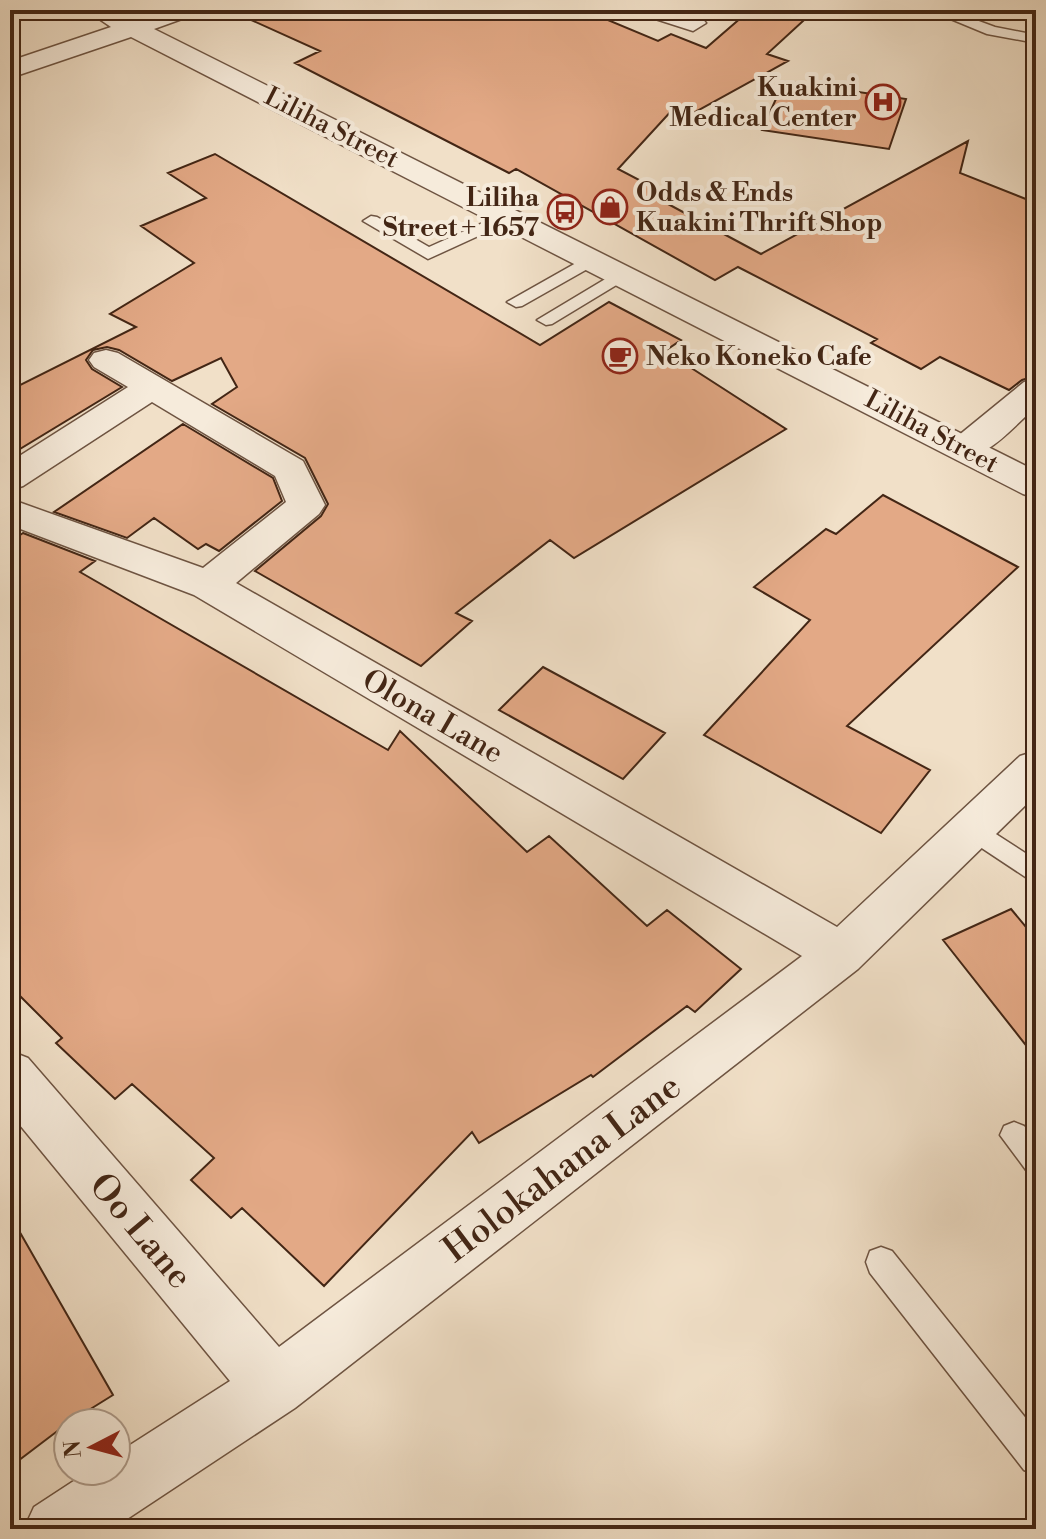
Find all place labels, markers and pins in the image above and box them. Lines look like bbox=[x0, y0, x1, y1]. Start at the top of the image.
place label: Kuakini Medical Center bbox=[669, 72, 857, 134]
hospital icon: Kuakini Medical Center bbox=[864, 83, 902, 121]
place label: Odds & Ends Kuakini Thrift Shop bbox=[636, 177, 882, 239]
place label: Liliha Street + 1657 bbox=[383, 182, 540, 244]
shop icon: Odds & Ends Kuakini Thrift Shop bbox=[591, 188, 629, 226]
bus stop icon: Liliha Street + 1657 bbox=[546, 193, 584, 231]
cafe icon: Neko Koneko Cafe bbox=[601, 337, 639, 375]
place label: Neko Koneko Cafe bbox=[646, 341, 872, 373]

